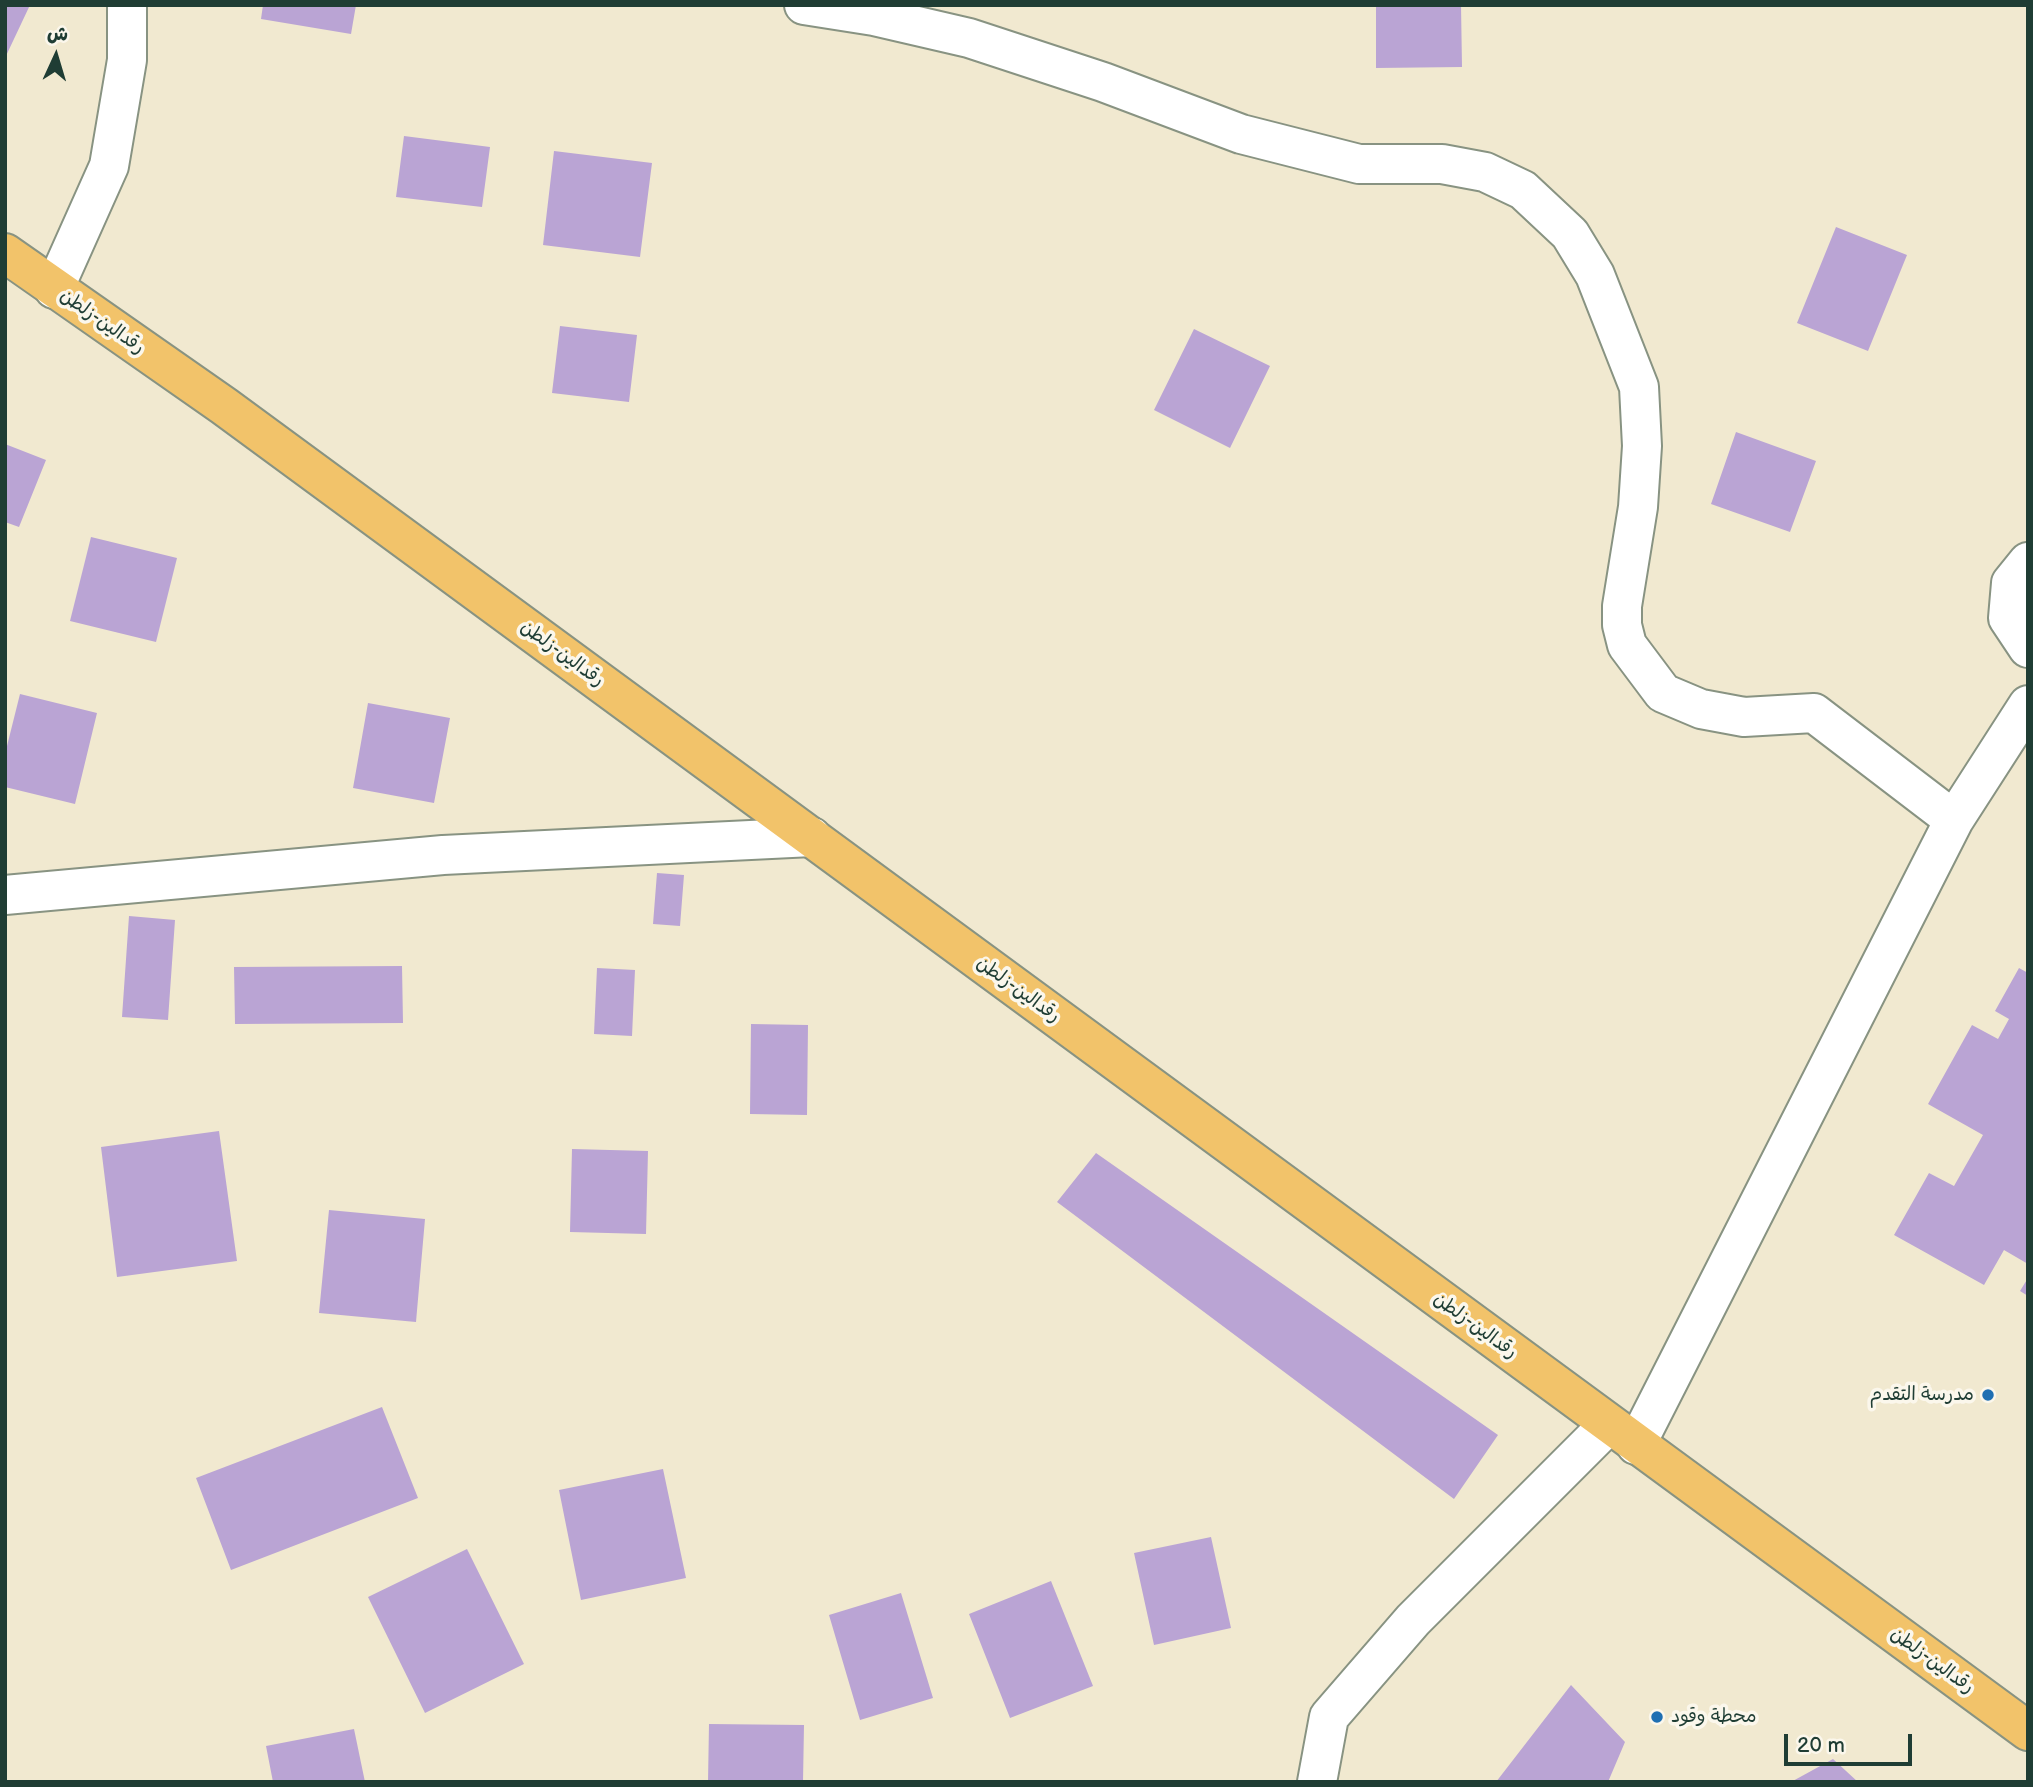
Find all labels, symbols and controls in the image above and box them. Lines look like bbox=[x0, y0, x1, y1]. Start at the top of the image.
north arrow bbox=[21, 21, 91, 91]
text: ش bbox=[46, 22, 69, 47]
street label: رقدالين-زلطن bbox=[55, 285, 149, 359]
street label: رقدالين-زلطن bbox=[516, 616, 608, 692]
street label: رقدالين-زلطن bbox=[972, 952, 1064, 1028]
street label: رقدالين-زلطن bbox=[1429, 1288, 1521, 1364]
place label: مدرسة التقدم bbox=[1870, 1384, 1974, 1406]
marker: مدرسة التقدم bbox=[1980, 1387, 1996, 1403]
street label: رقدالين-زلطن bbox=[1886, 1623, 1978, 1699]
place label: محطة وقود bbox=[1671, 1706, 1757, 1728]
marker: محطة وقود bbox=[1649, 1709, 1665, 1725]
scale bar bbox=[1788, 1720, 1916, 1764]
text: 20 m bbox=[1797, 1733, 1845, 1758]

